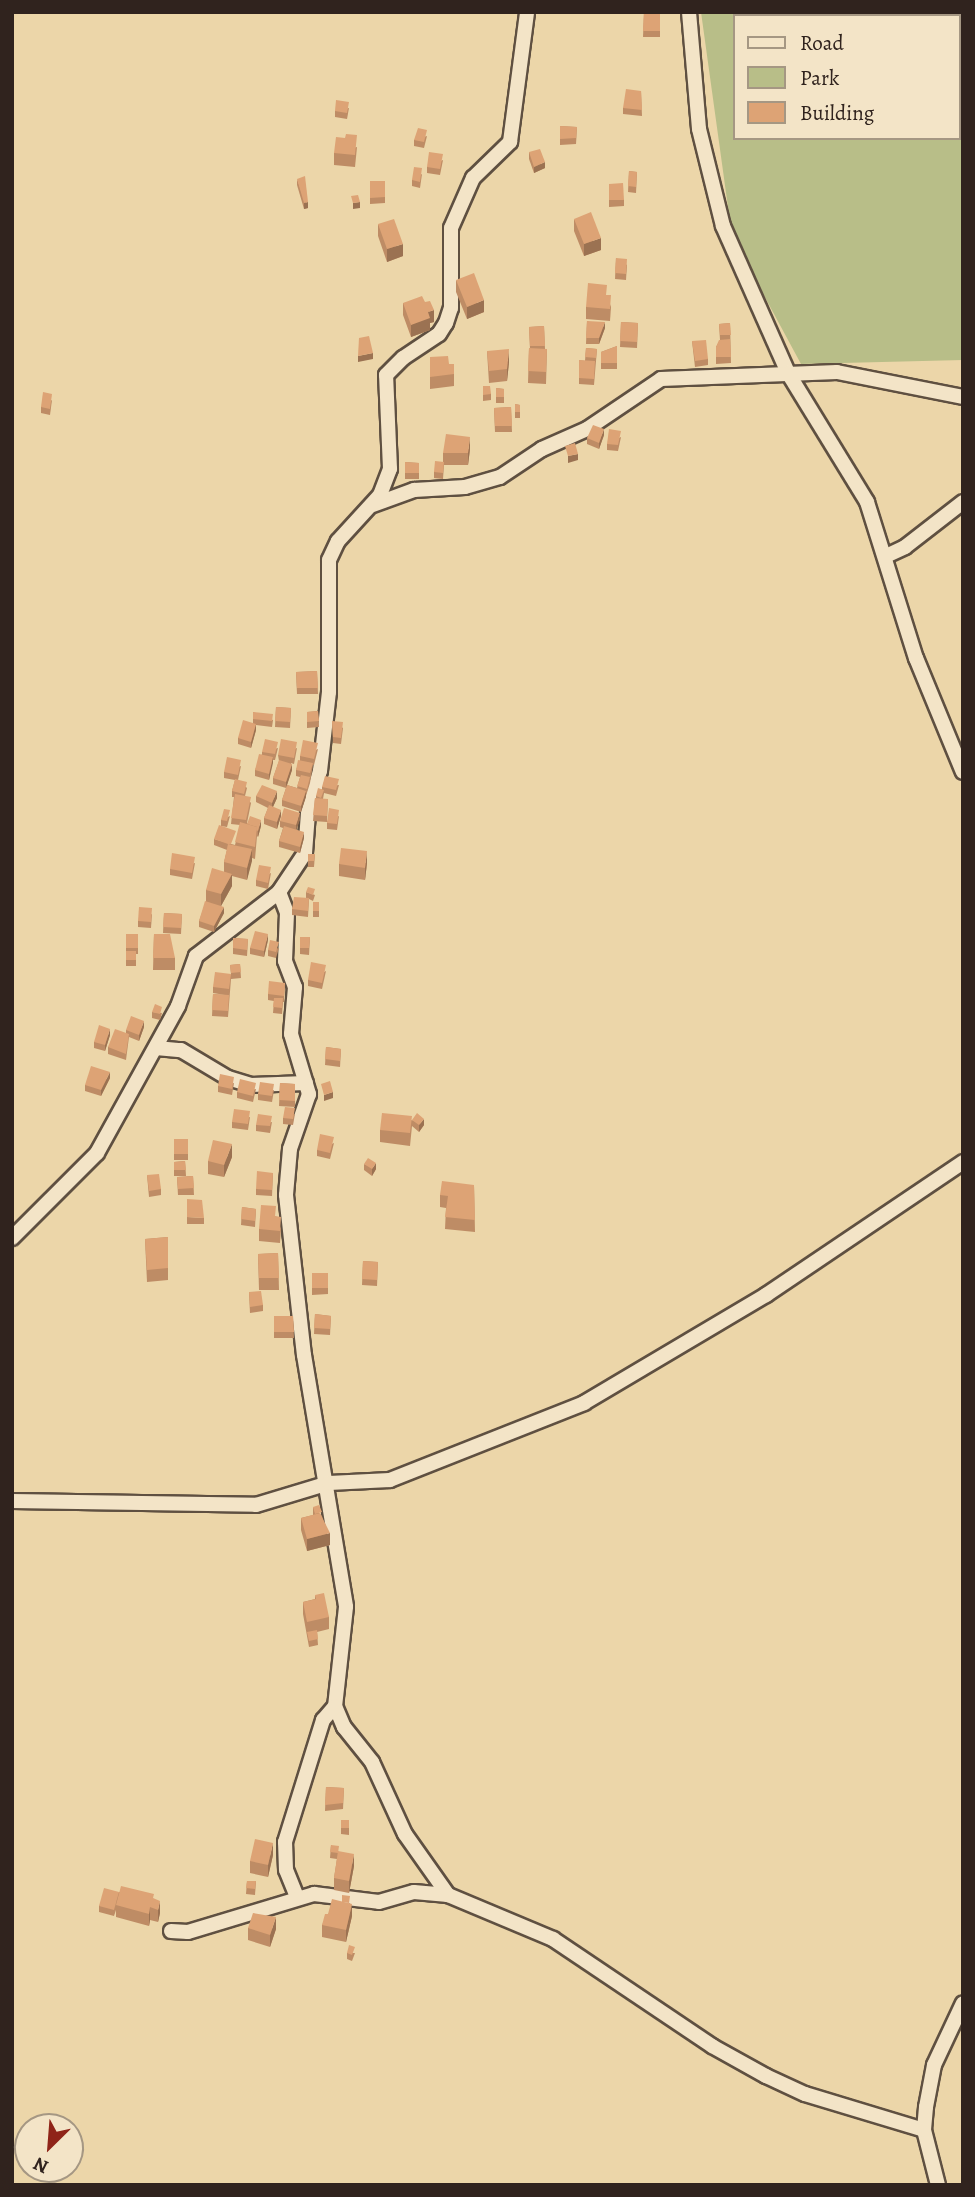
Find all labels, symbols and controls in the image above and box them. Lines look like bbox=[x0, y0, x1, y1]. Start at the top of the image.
legend bbox=[734, 14, 961, 140]
text: Road bbox=[800, 29, 844, 57]
text: Park bbox=[800, 64, 839, 92]
text: Building bbox=[800, 99, 874, 127]
north arrow bbox=[14, 2113, 84, 2183]
text: N bbox=[29, 2151, 53, 2180]

